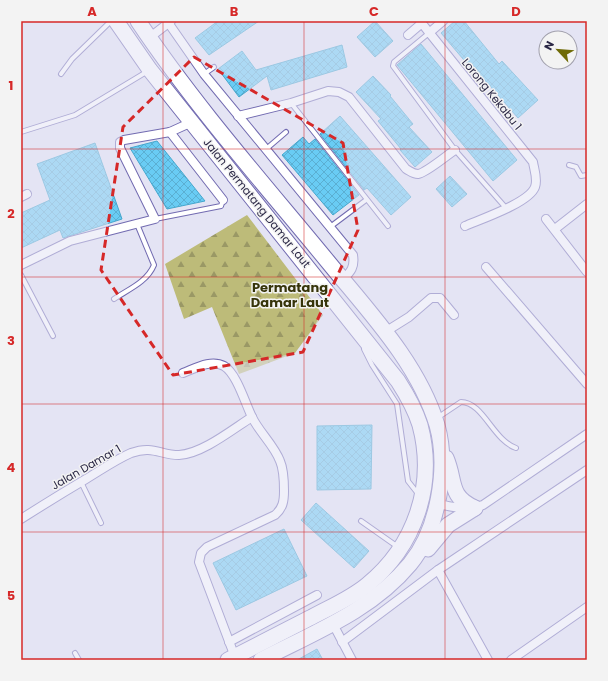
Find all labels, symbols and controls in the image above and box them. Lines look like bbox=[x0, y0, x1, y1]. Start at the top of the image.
text: A bbox=[87, 2, 97, 21]
text: B bbox=[230, 2, 239, 21]
text: C bbox=[369, 2, 379, 21]
text: D bbox=[511, 2, 521, 21]
north arrow bbox=[538, 30, 578, 70]
text: N bbox=[540, 38, 558, 53]
street label: Lorong Kekabu 1 bbox=[458, 55, 526, 133]
text: 1 bbox=[9, 76, 13, 95]
street label: Jalan Permatang Damar Laut bbox=[200, 135, 314, 271]
text: 2 bbox=[7, 204, 15, 223]
district label: Permatang Damar Laut bbox=[251, 278, 329, 312]
text: 3 bbox=[7, 331, 15, 350]
street label: Jalan Damar 1 bbox=[48, 441, 124, 493]
text: 4 bbox=[7, 458, 16, 477]
text: 5 bbox=[7, 586, 15, 605]

